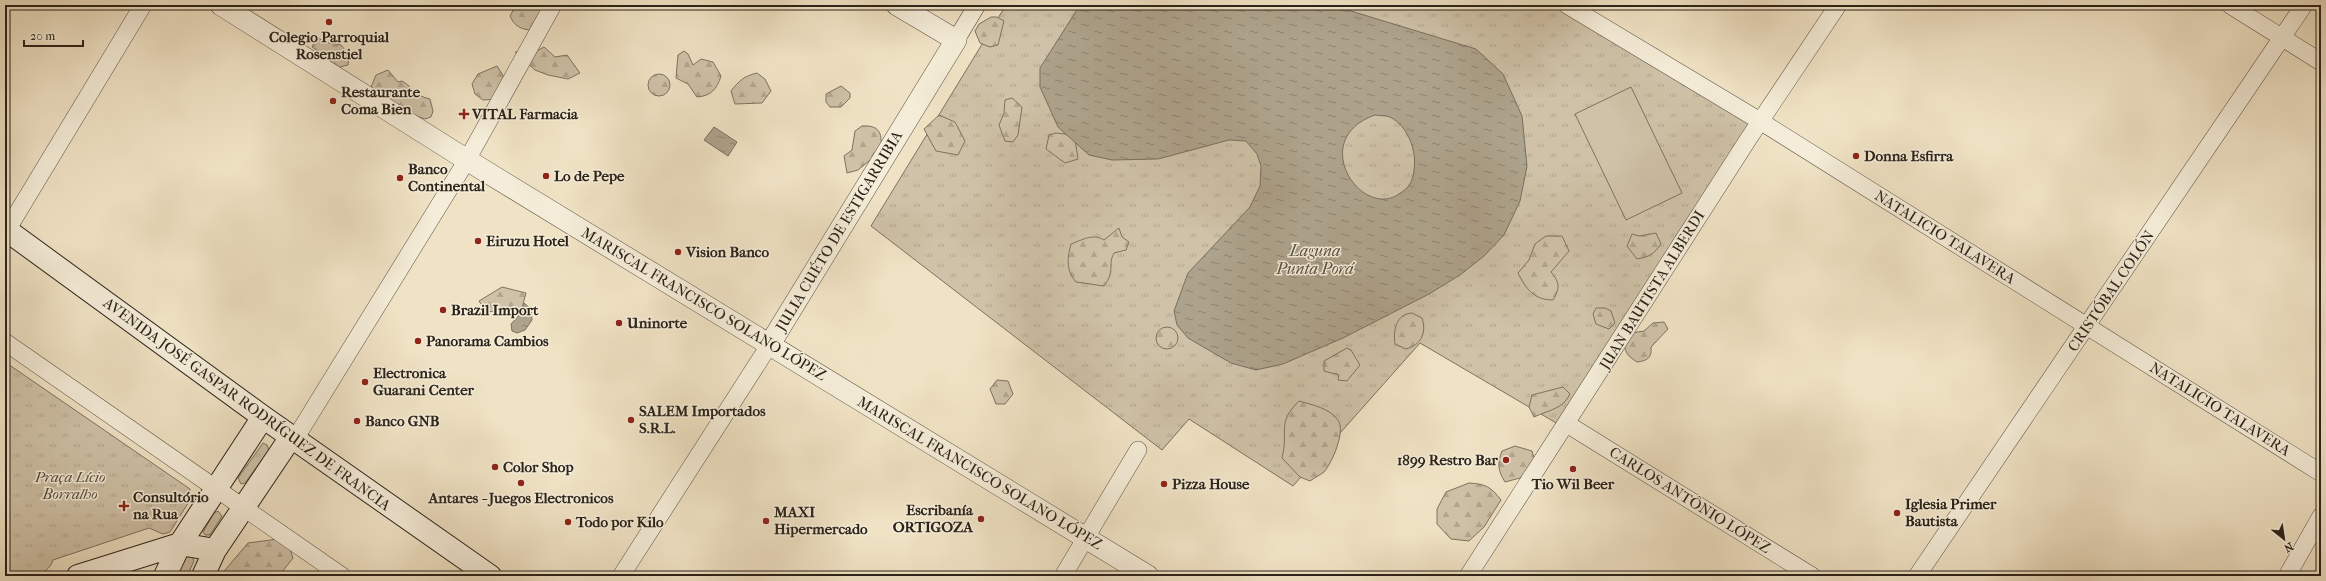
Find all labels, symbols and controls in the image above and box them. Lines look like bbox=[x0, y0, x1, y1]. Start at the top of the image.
marker: Colegio Parroquial Rosenstiel bbox=[324, 17, 334, 27]
scale bar bbox=[24, 22, 83, 48]
place label: Colegio Parroquial Rosenstiel bbox=[269, 28, 390, 63]
text: 20 m bbox=[30, 29, 55, 43]
place label: Restaurante Coma Bien bbox=[341, 83, 421, 118]
marker: Restaurante Coma Bien bbox=[328, 96, 338, 106]
place label: VITAL Farmacia bbox=[471, 105, 579, 123]
marker: VITAL Farmacia bbox=[459, 109, 469, 119]
street label: JULIA CUÉTO DE ESTIGARRIBIA bbox=[771, 127, 906, 335]
place label: Donna Esfirra bbox=[1864, 147, 1954, 165]
marker: Donna Esfirra bbox=[1851, 151, 1861, 161]
place label: Banco Continental bbox=[408, 160, 486, 195]
place label: Lo de Pepe bbox=[554, 167, 625, 185]
marker: Lo de Pepe bbox=[541, 171, 551, 181]
marker: Banco Continental bbox=[395, 173, 405, 183]
street label: NATALICIO TALAVERA bbox=[1871, 186, 2019, 288]
street label: JUAN BAUTISTA ALBERDI bbox=[1595, 207, 1709, 374]
street label: MARISCAL FRANCISCO SOLANO LÓPEZ bbox=[578, 224, 830, 384]
street label: CRISTÓBAL COLÓN bbox=[2064, 227, 2159, 355]
place label: Eiruzu Hotel bbox=[486, 232, 570, 250]
marker: Eiruzu Hotel bbox=[473, 236, 483, 246]
water label: Laguna Punta Porá bbox=[1275, 241, 1355, 278]
place label: Vision Banco bbox=[685, 243, 769, 261]
marker: Vision Banco bbox=[673, 247, 683, 257]
street label: AVENIDA JOSÉ GASPAR RODRÍGUEZ DE FRANCIA bbox=[99, 293, 394, 515]
place label: Brazil Import bbox=[451, 301, 539, 319]
marker: Brazil Import bbox=[438, 305, 448, 315]
place label: Uninorte bbox=[626, 314, 688, 332]
marker: Uninorte bbox=[614, 318, 624, 328]
place label: Panorama Cambios bbox=[426, 332, 549, 350]
marker: Panorama Cambios bbox=[413, 336, 423, 346]
street label: NATALICIO TALAVERA bbox=[2146, 358, 2294, 460]
place label: Electronica Guarani Center bbox=[373, 364, 475, 399]
marker: Electronica Guarani Center bbox=[360, 377, 370, 387]
street label: MARISCAL FRANCISCO SOLANO LÓPEZ bbox=[854, 393, 1106, 553]
place label: SALEM Importados S.R.L. bbox=[639, 402, 766, 437]
place label: Banco GNB bbox=[365, 412, 440, 430]
marker: SALEM Importados S.R.L. bbox=[626, 415, 636, 425]
marker: Banco GNB bbox=[352, 416, 362, 426]
street label: CARLOS ANTÔNIO LÓPEZ bbox=[1606, 443, 1774, 557]
place label: 1899 Restro Bar bbox=[1397, 451, 1499, 469]
marker: 1899 Restro Bar bbox=[1501, 455, 1511, 465]
place label: Color Shop bbox=[503, 458, 574, 476]
marker: Color Shop bbox=[490, 462, 500, 472]
marker: Tio Wil Beer bbox=[1568, 464, 1578, 474]
park label: Praça Lício Borralho bbox=[34, 468, 105, 503]
place label: Pizza House bbox=[1172, 475, 1250, 493]
place label: Tio Wil Beer bbox=[1531, 475, 1615, 493]
marker: Antares - Juegos Electronicos bbox=[516, 478, 526, 488]
marker: Pizza House bbox=[1159, 479, 1169, 489]
place label: Consultório na Rua bbox=[132, 488, 209, 523]
place label: Antares - Juegos Electronicos bbox=[428, 489, 614, 507]
place label: Iglesia Primer Bautista bbox=[1905, 495, 1997, 530]
marker: Consultório na Rua bbox=[118, 500, 130, 512]
place label: Escribanía ORTIGOZA bbox=[893, 501, 974, 536]
place label: MAXI Hipermercado bbox=[773, 503, 868, 538]
marker: Iglesia Primer Bautista bbox=[1892, 508, 1902, 518]
place label: Todo por Kilo bbox=[575, 513, 664, 531]
marker: Escribanía ORTIGOZA bbox=[976, 514, 986, 524]
marker: MAXI Hipermercado bbox=[761, 516, 771, 526]
marker: Todo por Kilo bbox=[563, 517, 573, 527]
north arrow bbox=[2264, 519, 2304, 559]
text: N bbox=[2281, 540, 2296, 555]

